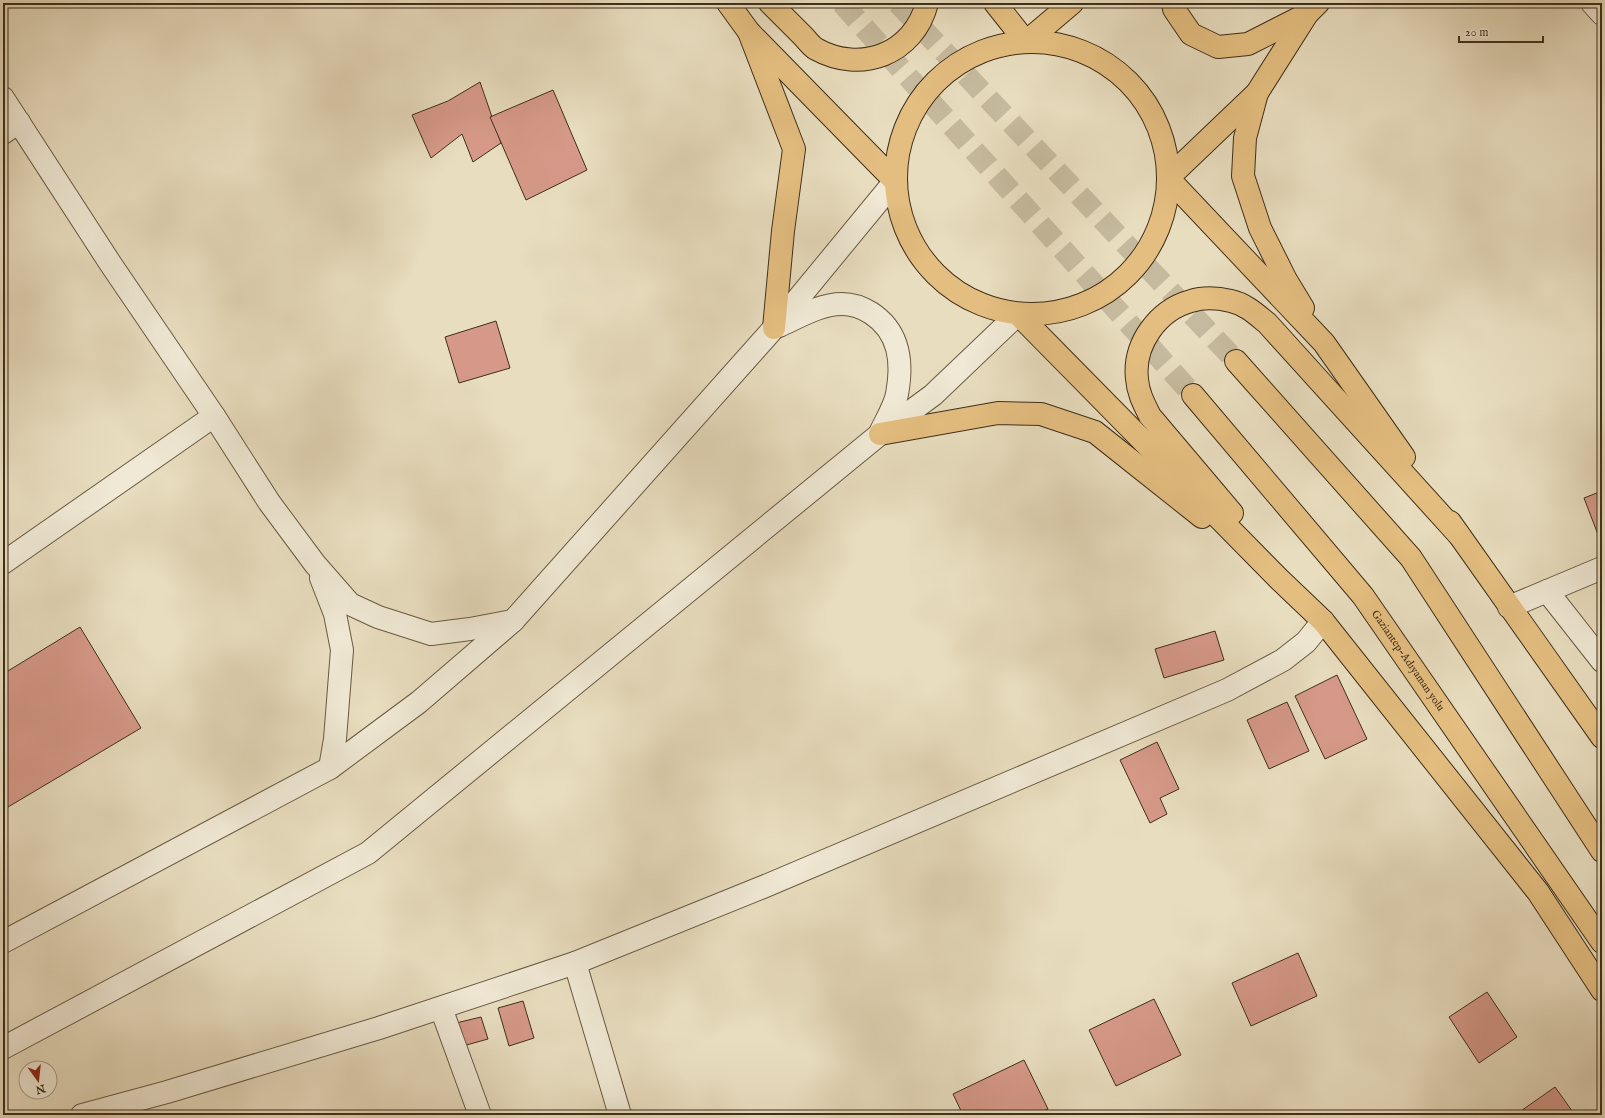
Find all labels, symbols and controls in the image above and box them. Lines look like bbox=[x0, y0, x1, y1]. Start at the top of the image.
scale bar bbox=[1459, 18, 1543, 44]
text: 20 m bbox=[1465, 25, 1488, 40]
street label: Gaziantep-Adıyaman yolu bbox=[1368, 608, 1448, 714]
north arrow bbox=[18, 1060, 58, 1100]
text: N bbox=[33, 1080, 48, 1097]

